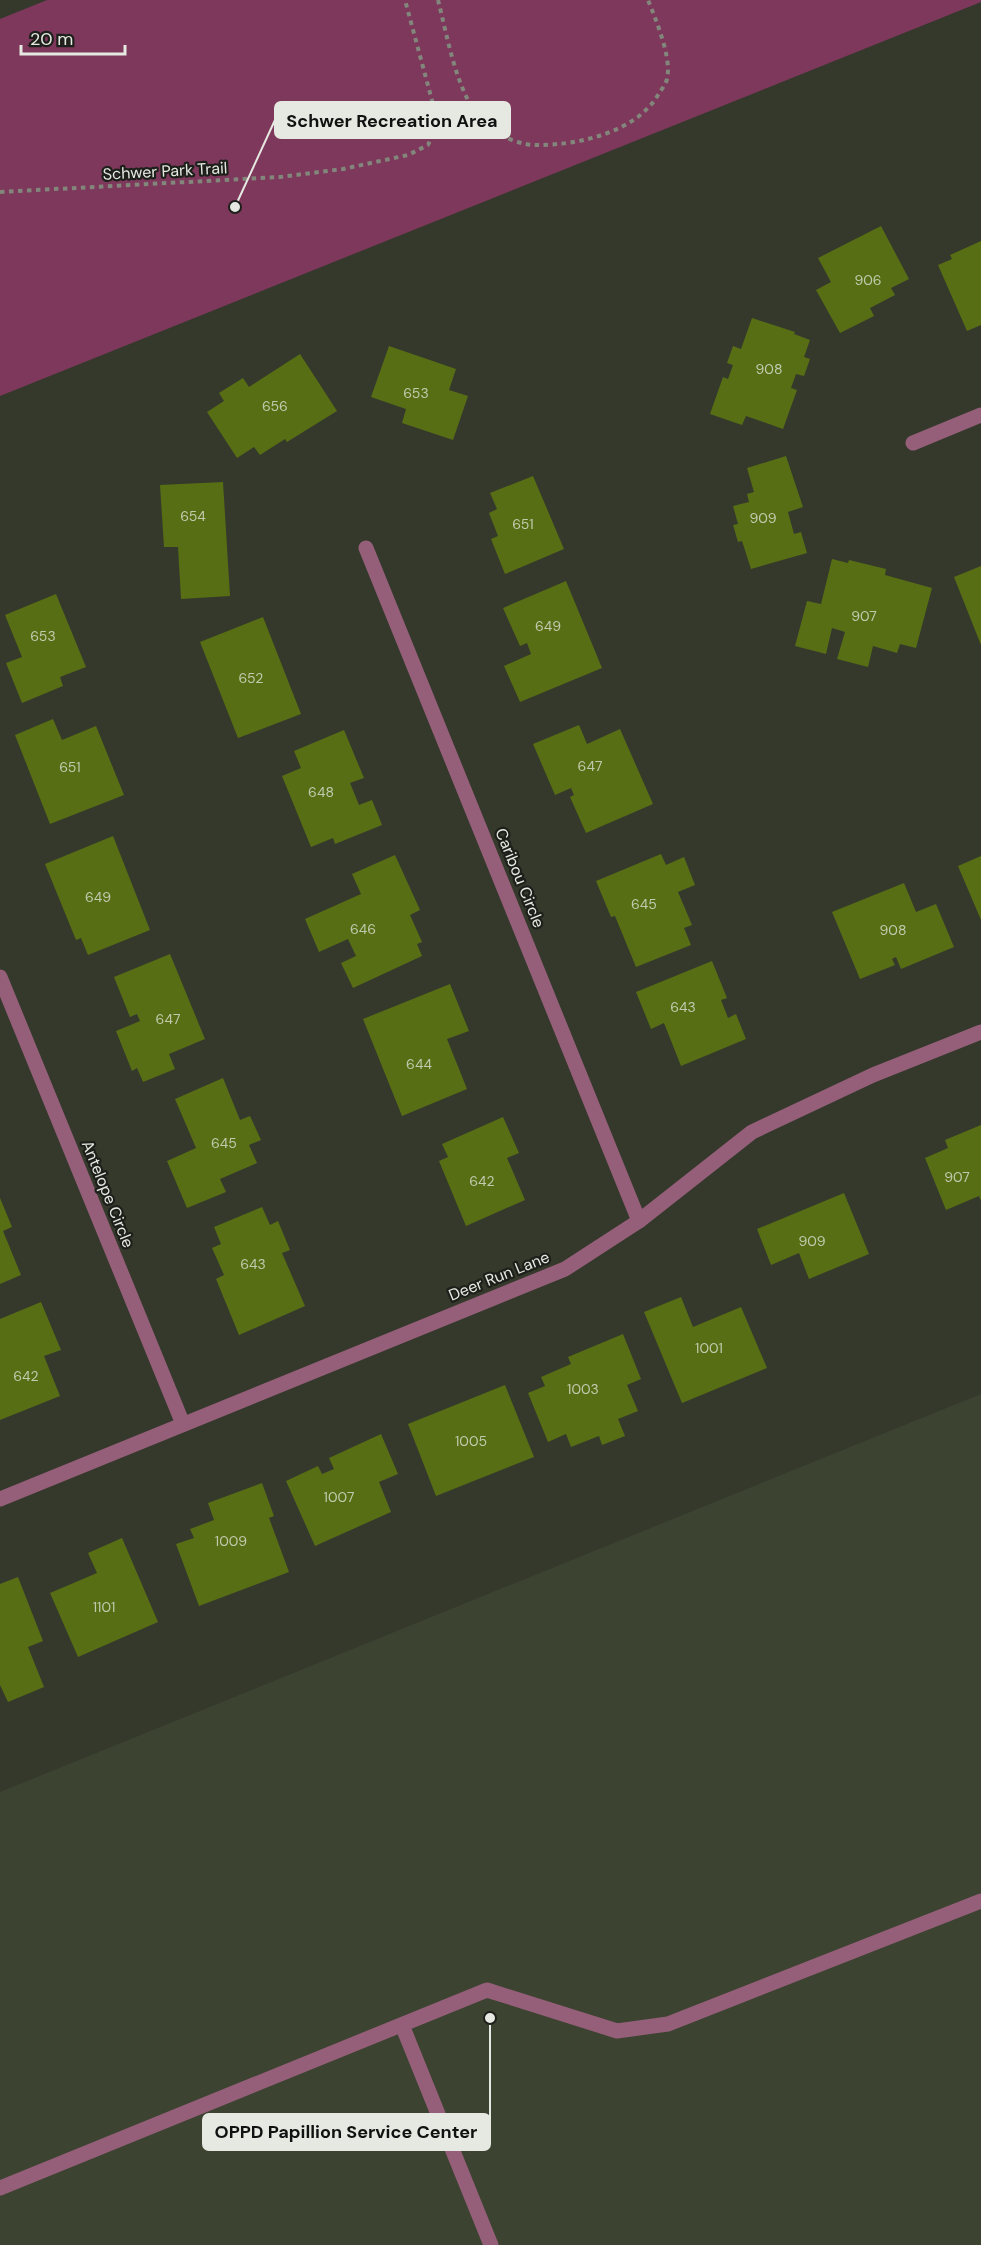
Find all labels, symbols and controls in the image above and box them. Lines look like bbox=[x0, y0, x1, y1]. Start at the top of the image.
scale bar bbox=[21, 18, 124, 56]
text: 20 m bbox=[30, 27, 73, 51]
callout: Schwer Recreation Area bbox=[275, 102, 510, 138]
text: Schwer Recreation Area bbox=[286, 109, 498, 133]
street label: Schwer Park Trail bbox=[102, 157, 228, 185]
house number: 906 bbox=[854, 271, 882, 289]
house number: 908 bbox=[756, 360, 782, 378]
house number: 653 bbox=[403, 384, 429, 402]
house number: 656 bbox=[262, 397, 288, 415]
house number: 654 bbox=[180, 507, 206, 525]
house number: 909 bbox=[749, 509, 777, 527]
house number: 651 bbox=[512, 515, 534, 533]
house number: 907 bbox=[851, 607, 877, 625]
house number: 649 bbox=[535, 617, 561, 635]
house number: 653 bbox=[30, 627, 56, 645]
house number: 652 bbox=[239, 669, 263, 687]
house number: 647 bbox=[578, 757, 602, 775]
house number: 651 bbox=[59, 758, 81, 776]
house number: 648 bbox=[308, 783, 334, 801]
street label: Caribou Circle bbox=[490, 825, 550, 931]
house number: 649 bbox=[85, 888, 111, 906]
house number: 645 bbox=[631, 895, 657, 913]
house number: 646 bbox=[350, 920, 376, 938]
house number: 908 bbox=[880, 921, 906, 939]
house number: 643 bbox=[670, 998, 696, 1016]
house number: 647 bbox=[156, 1010, 180, 1028]
house number: 644 bbox=[406, 1055, 432, 1073]
house number: 645 bbox=[211, 1134, 237, 1152]
street label: Antelope Circle bbox=[77, 1137, 139, 1251]
house number: 907 bbox=[944, 1168, 970, 1186]
house number: 642 bbox=[469, 1172, 495, 1190]
house number: 909 bbox=[798, 1232, 826, 1250]
street label: Deer Run Lane bbox=[446, 1246, 552, 1306]
house number: 643 bbox=[240, 1255, 266, 1273]
house number: 1001 bbox=[695, 1339, 723, 1357]
house number: 642 bbox=[13, 1367, 39, 1385]
house number: 1003 bbox=[567, 1380, 599, 1398]
house number: 1005 bbox=[455, 1432, 487, 1450]
house number: 1007 bbox=[324, 1488, 354, 1506]
house number: 1009 bbox=[215, 1532, 247, 1550]
house number: 1101 bbox=[93, 1598, 115, 1616]
callout: OPPD Papillion Service Center bbox=[203, 2114, 490, 2150]
text: OPPD Papillion Service Center bbox=[215, 2120, 477, 2144]

